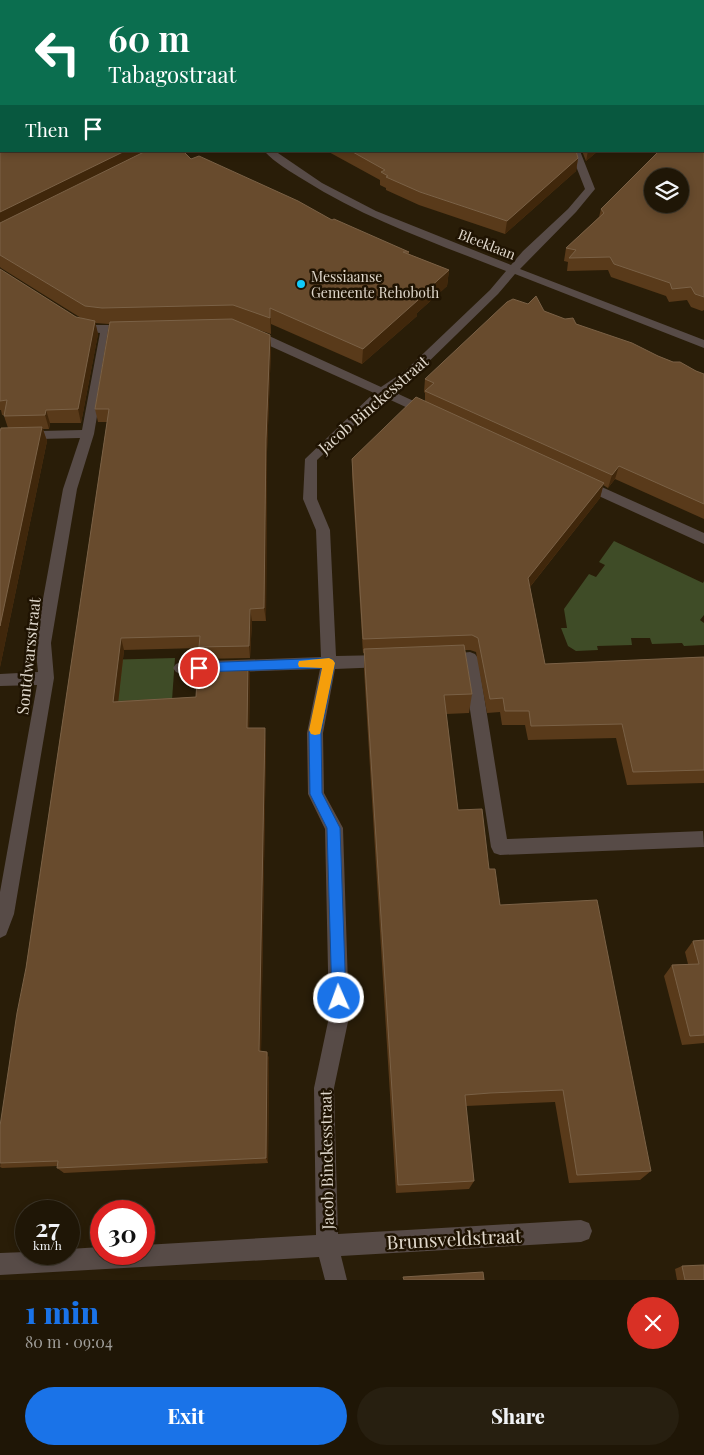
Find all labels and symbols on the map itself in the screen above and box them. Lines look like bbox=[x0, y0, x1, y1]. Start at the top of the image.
street label: Bleeklaan bbox=[455, 224, 519, 264]
place label: Messiaanse Gemeente Rehoboth bbox=[311, 267, 440, 302]
marker: Messiaanse Gemeente Rehoboth bbox=[295, 278, 307, 290]
street label: Jacob Binckesstraat bbox=[313, 350, 433, 458]
street label: Sontdwarsstraat bbox=[11, 596, 45, 716]
pin bbox=[178, 647, 220, 689]
position arrow bbox=[312, 971, 364, 1023]
street label: Jacob Binckesstraat bbox=[314, 1090, 338, 1231]
speed limit sign: 30 bbox=[90, 1200, 155, 1265]
street label: Brunsveldstraat bbox=[386, 1221, 523, 1255]

